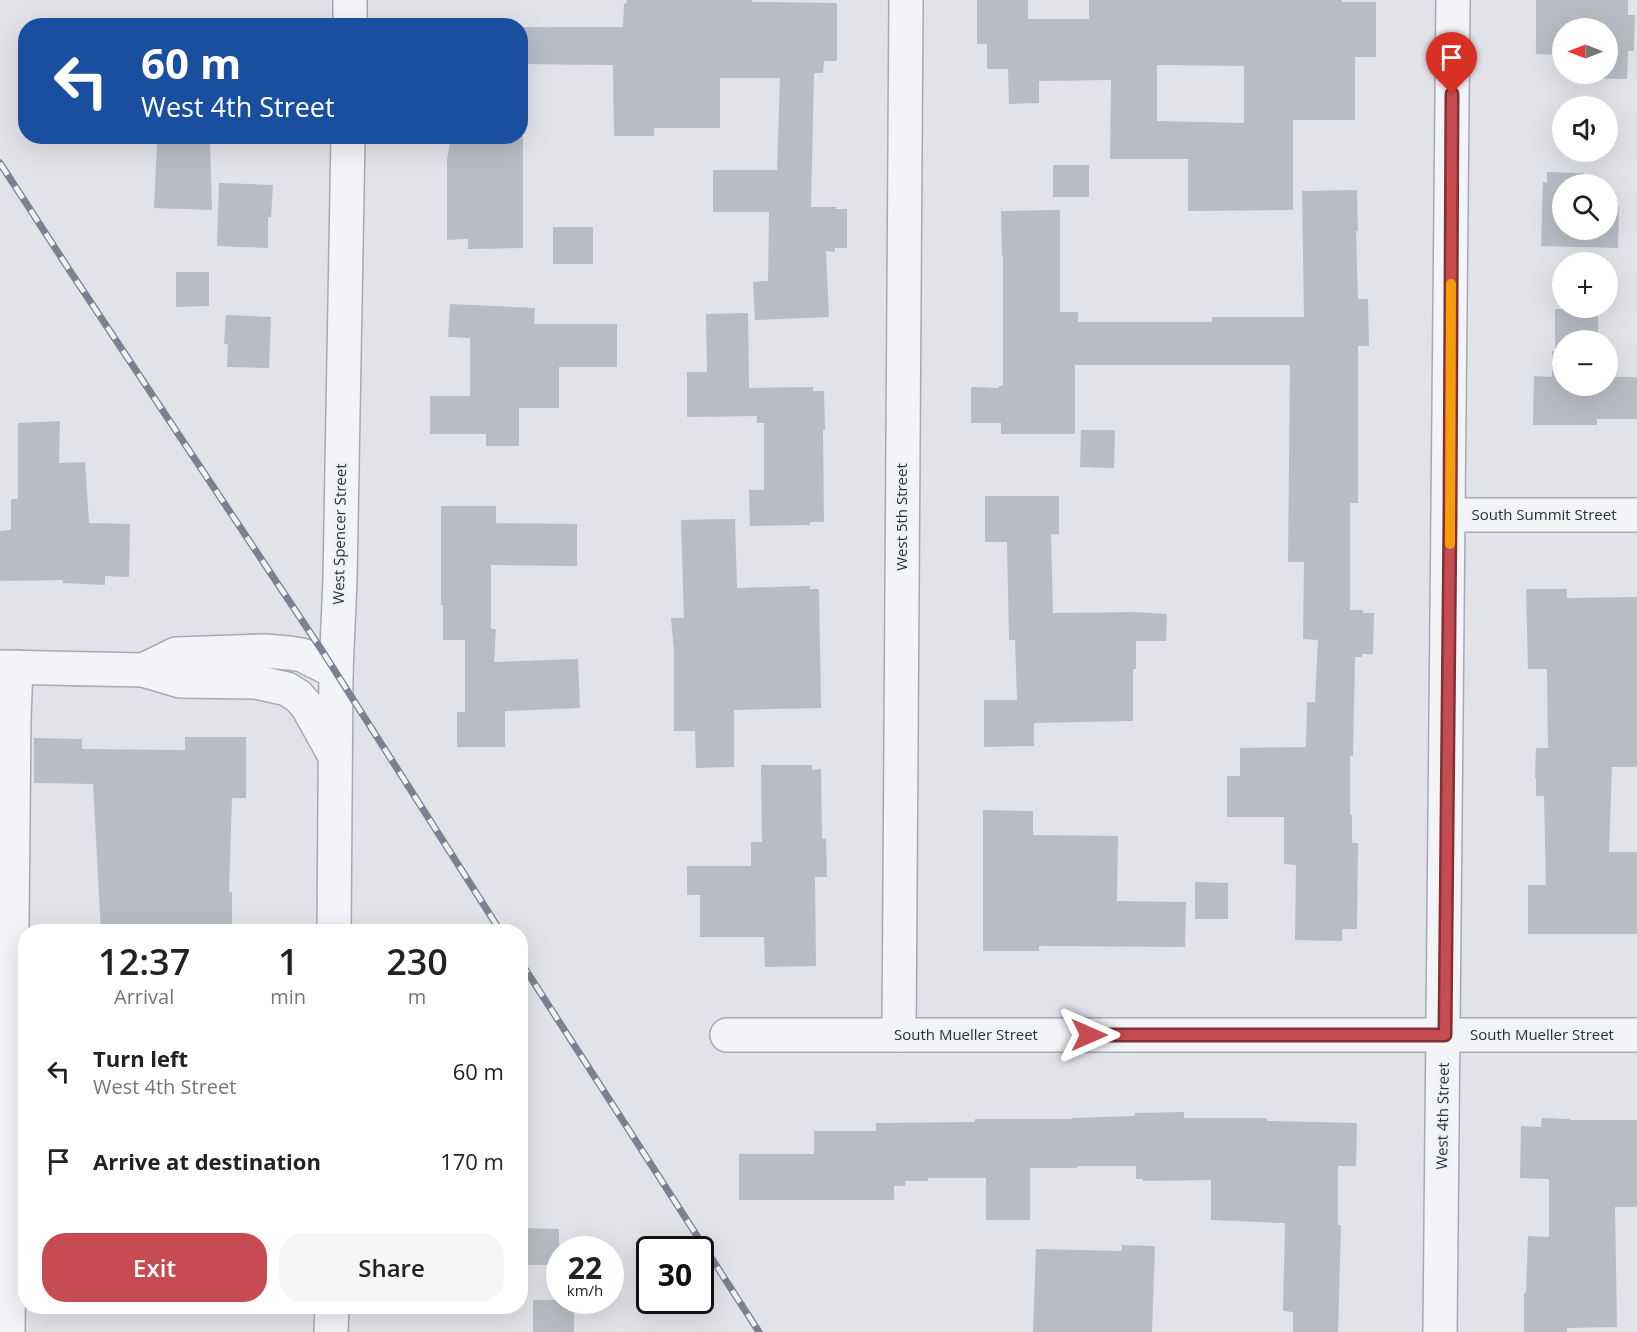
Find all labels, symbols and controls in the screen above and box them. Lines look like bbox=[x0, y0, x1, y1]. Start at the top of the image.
north arrow bbox=[1552, 18, 1618, 84]
map controls bbox=[1552, 18, 1618, 396]
pin bbox=[1426, 32, 1477, 94]
text: 60 m bbox=[141, 34, 241, 91]
icon: arrive bbox=[1435, 41, 1468, 74]
icon: left bbox=[42, 42, 120, 120]
text: West 4th Street bbox=[141, 88, 335, 125]
button: sound bbox=[1552, 96, 1618, 162]
button: search bbox=[1552, 174, 1618, 240]
button: + bbox=[1552, 252, 1618, 318]
button: − bbox=[1552, 330, 1618, 396]
street label: West Spencer Street bbox=[328, 463, 350, 605]
street label: West 5th Street bbox=[891, 463, 911, 571]
street label: South Summit Street bbox=[1471, 504, 1617, 524]
text: 12:37 bbox=[98, 937, 190, 986]
text: 1 bbox=[278, 937, 299, 986]
text: 230 bbox=[386, 937, 448, 986]
text: Arrival bbox=[114, 983, 174, 1010]
text: min bbox=[270, 983, 306, 1010]
text: m bbox=[408, 983, 426, 1010]
position arrow bbox=[1057, 1003, 1121, 1067]
street label: South Mueller Street bbox=[894, 1024, 1038, 1044]
street label: South Mueller Street bbox=[1470, 1024, 1614, 1044]
text: Turn left bbox=[93, 1043, 188, 1073]
icon: left bbox=[42, 1055, 75, 1088]
text: 60 m bbox=[453, 1056, 504, 1086]
street label: West 4th Street bbox=[1431, 1062, 1453, 1170]
text: West 4th Street bbox=[93, 1073, 236, 1100]
icon: arrive bbox=[42, 1145, 75, 1178]
text: Arrive at destination bbox=[93, 1146, 321, 1176]
text: 170 m bbox=[440, 1146, 504, 1176]
button: Exit bbox=[42, 1233, 267, 1302]
button: Share bbox=[279, 1233, 504, 1302]
speed limit sign: 30 bbox=[636, 1236, 714, 1314]
text: 22 bbox=[568, 1247, 602, 1288]
text: km/h bbox=[567, 1280, 603, 1300]

